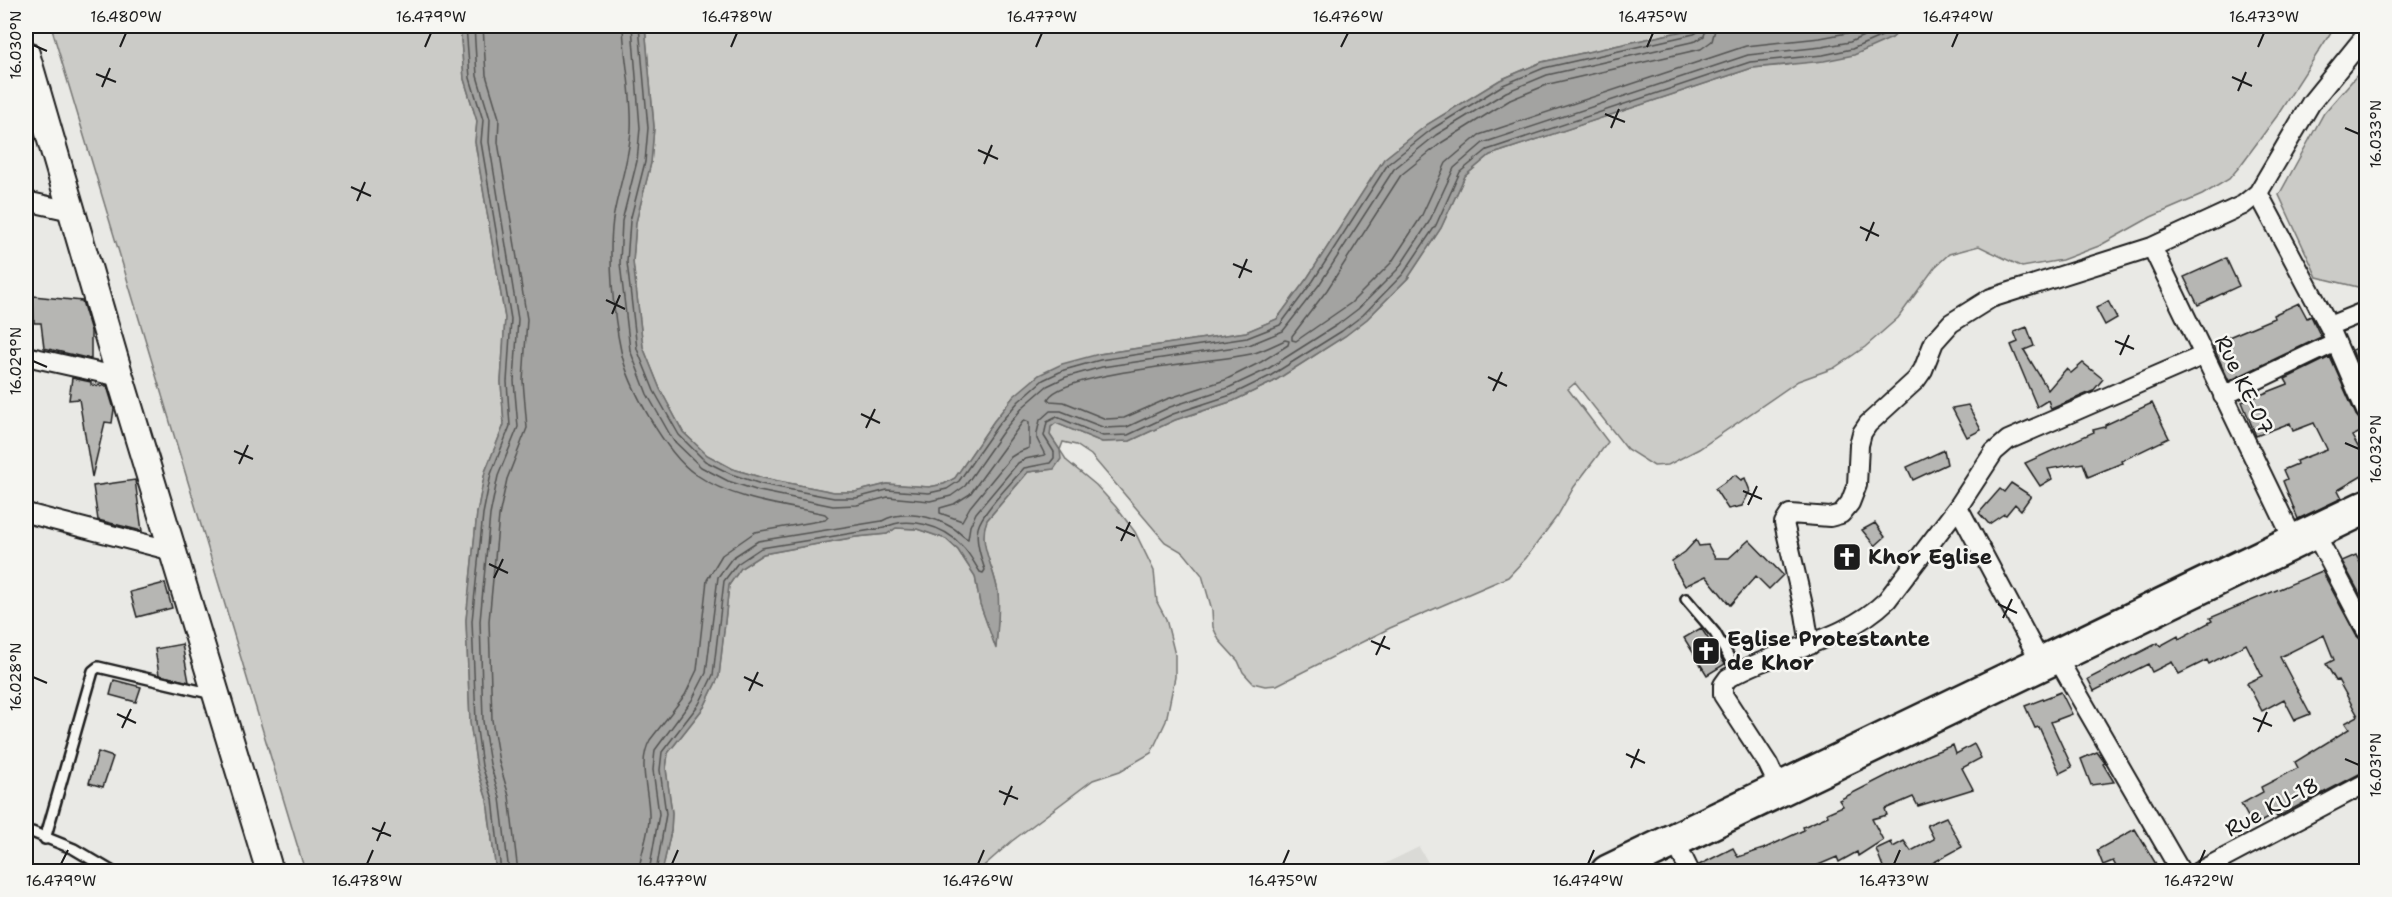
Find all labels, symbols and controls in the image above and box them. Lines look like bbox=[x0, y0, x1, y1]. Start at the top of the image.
text: 16.480°W bbox=[90, 7, 162, 27]
text: 16.479°W bbox=[396, 7, 466, 27]
text: 16.478°W bbox=[702, 7, 772, 27]
text: 16.477°W bbox=[1007, 7, 1077, 27]
text: 16.476°W bbox=[1313, 7, 1383, 27]
text: 16.475°W bbox=[1618, 7, 1688, 27]
text: 16.474°W bbox=[1923, 7, 1993, 27]
text: 16.473°W bbox=[2229, 7, 2299, 27]
text: 16.030°N bbox=[6, 10, 26, 80]
text: 16.033°N bbox=[2366, 100, 2386, 168]
text: 16.029°N bbox=[6, 327, 26, 395]
street label: Rue KE-07 bbox=[2208, 331, 2280, 439]
text: 16.032°N bbox=[2366, 415, 2386, 483]
church icon: Khor Eglise bbox=[1831, 541, 1863, 573]
place label: Khor Eglise bbox=[1868, 543, 1992, 571]
place label: Eglise Protestante de Khor bbox=[1727, 625, 1930, 677]
church icon: Eglise Protestante de Khor bbox=[1690, 635, 1722, 667]
text: 16.028°N bbox=[6, 643, 26, 711]
text: 16.031°N bbox=[2366, 733, 2386, 797]
street label: Rue KU-18 bbox=[2220, 771, 2324, 843]
text: 16.479°W bbox=[26, 871, 96, 891]
text: 16.478°W bbox=[332, 871, 402, 891]
text: 16.477°W bbox=[637, 871, 707, 891]
text: 16.476°W bbox=[943, 871, 1013, 891]
text: 16.475°W bbox=[1248, 871, 1318, 891]
text: 16.474°W bbox=[1553, 871, 1623, 891]
text: 16.473°W bbox=[1859, 871, 1929, 891]
text: 16.472°W bbox=[2164, 871, 2234, 891]

